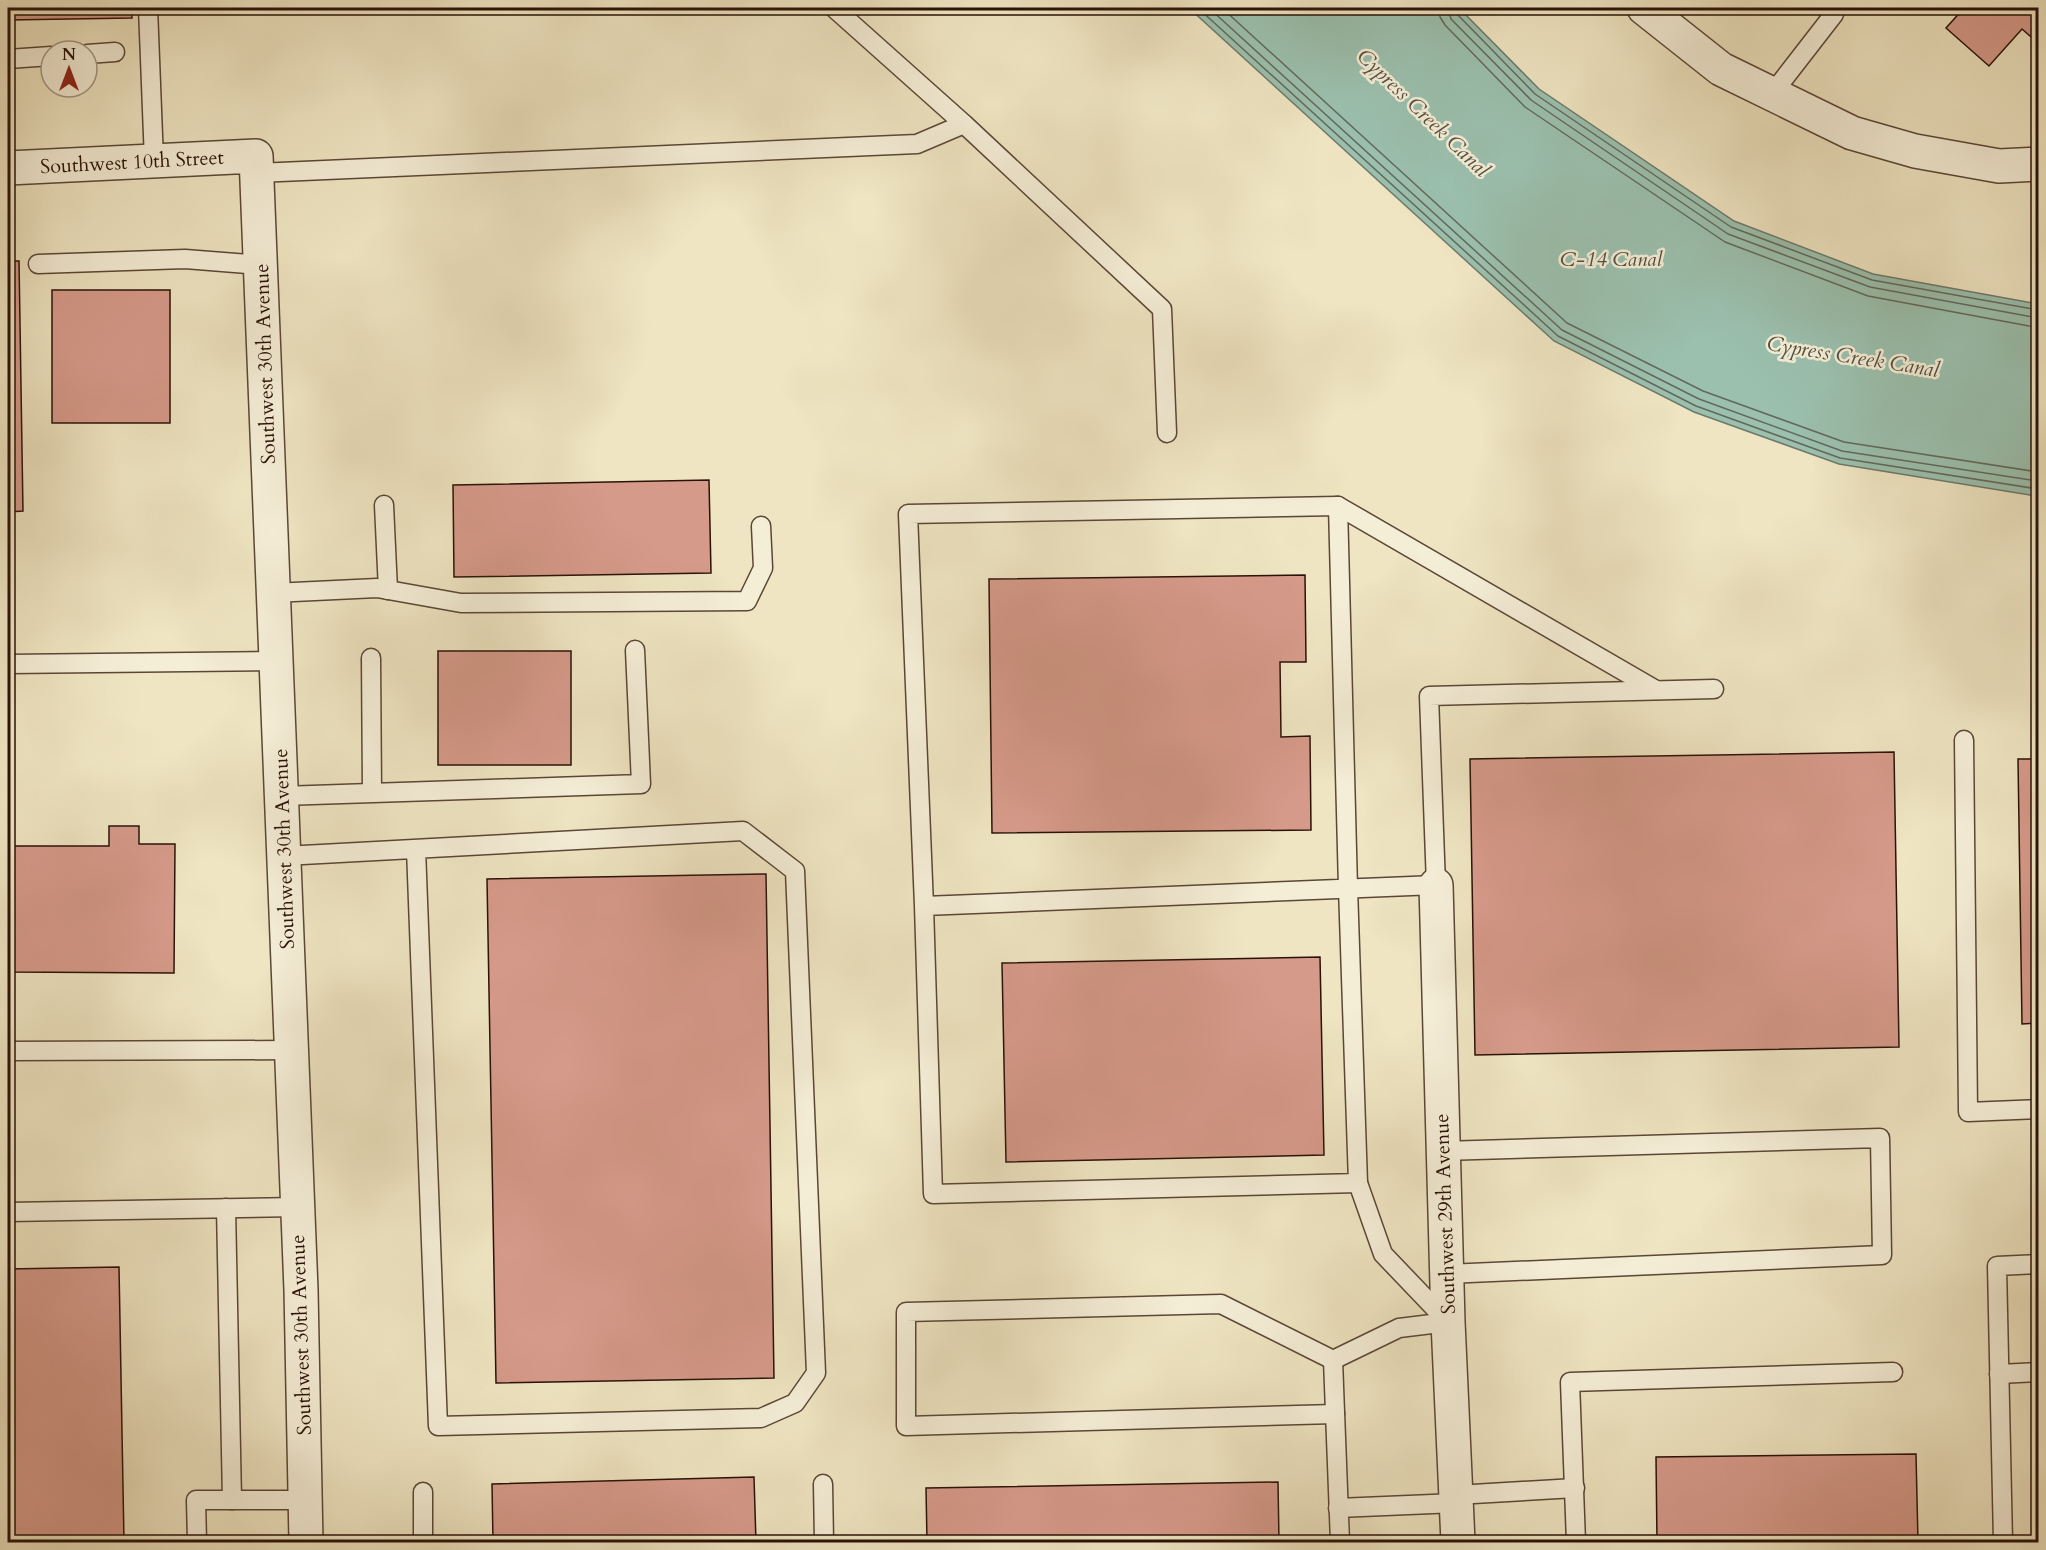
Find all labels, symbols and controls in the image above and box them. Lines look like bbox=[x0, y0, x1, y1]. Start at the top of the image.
north arrow bbox=[39, 39, 99, 99]
water label: Cypress Creek Canal bbox=[1350, 42, 1497, 185]
text: N bbox=[62, 44, 76, 66]
street label: Southwest 10th Street bbox=[39, 144, 225, 180]
water label: C-14 Canal bbox=[1560, 245, 1664, 274]
street label: Southwest 30th Avenue bbox=[248, 263, 282, 465]
water label: Cypress Creek Canal bbox=[1765, 329, 1943, 385]
street label: Southwest 30th Avenue bbox=[267, 748, 301, 950]
street label: Southwest 29th Avenue bbox=[1428, 1113, 1462, 1315]
street label: Southwest 30th Avenue bbox=[284, 1234, 318, 1436]

